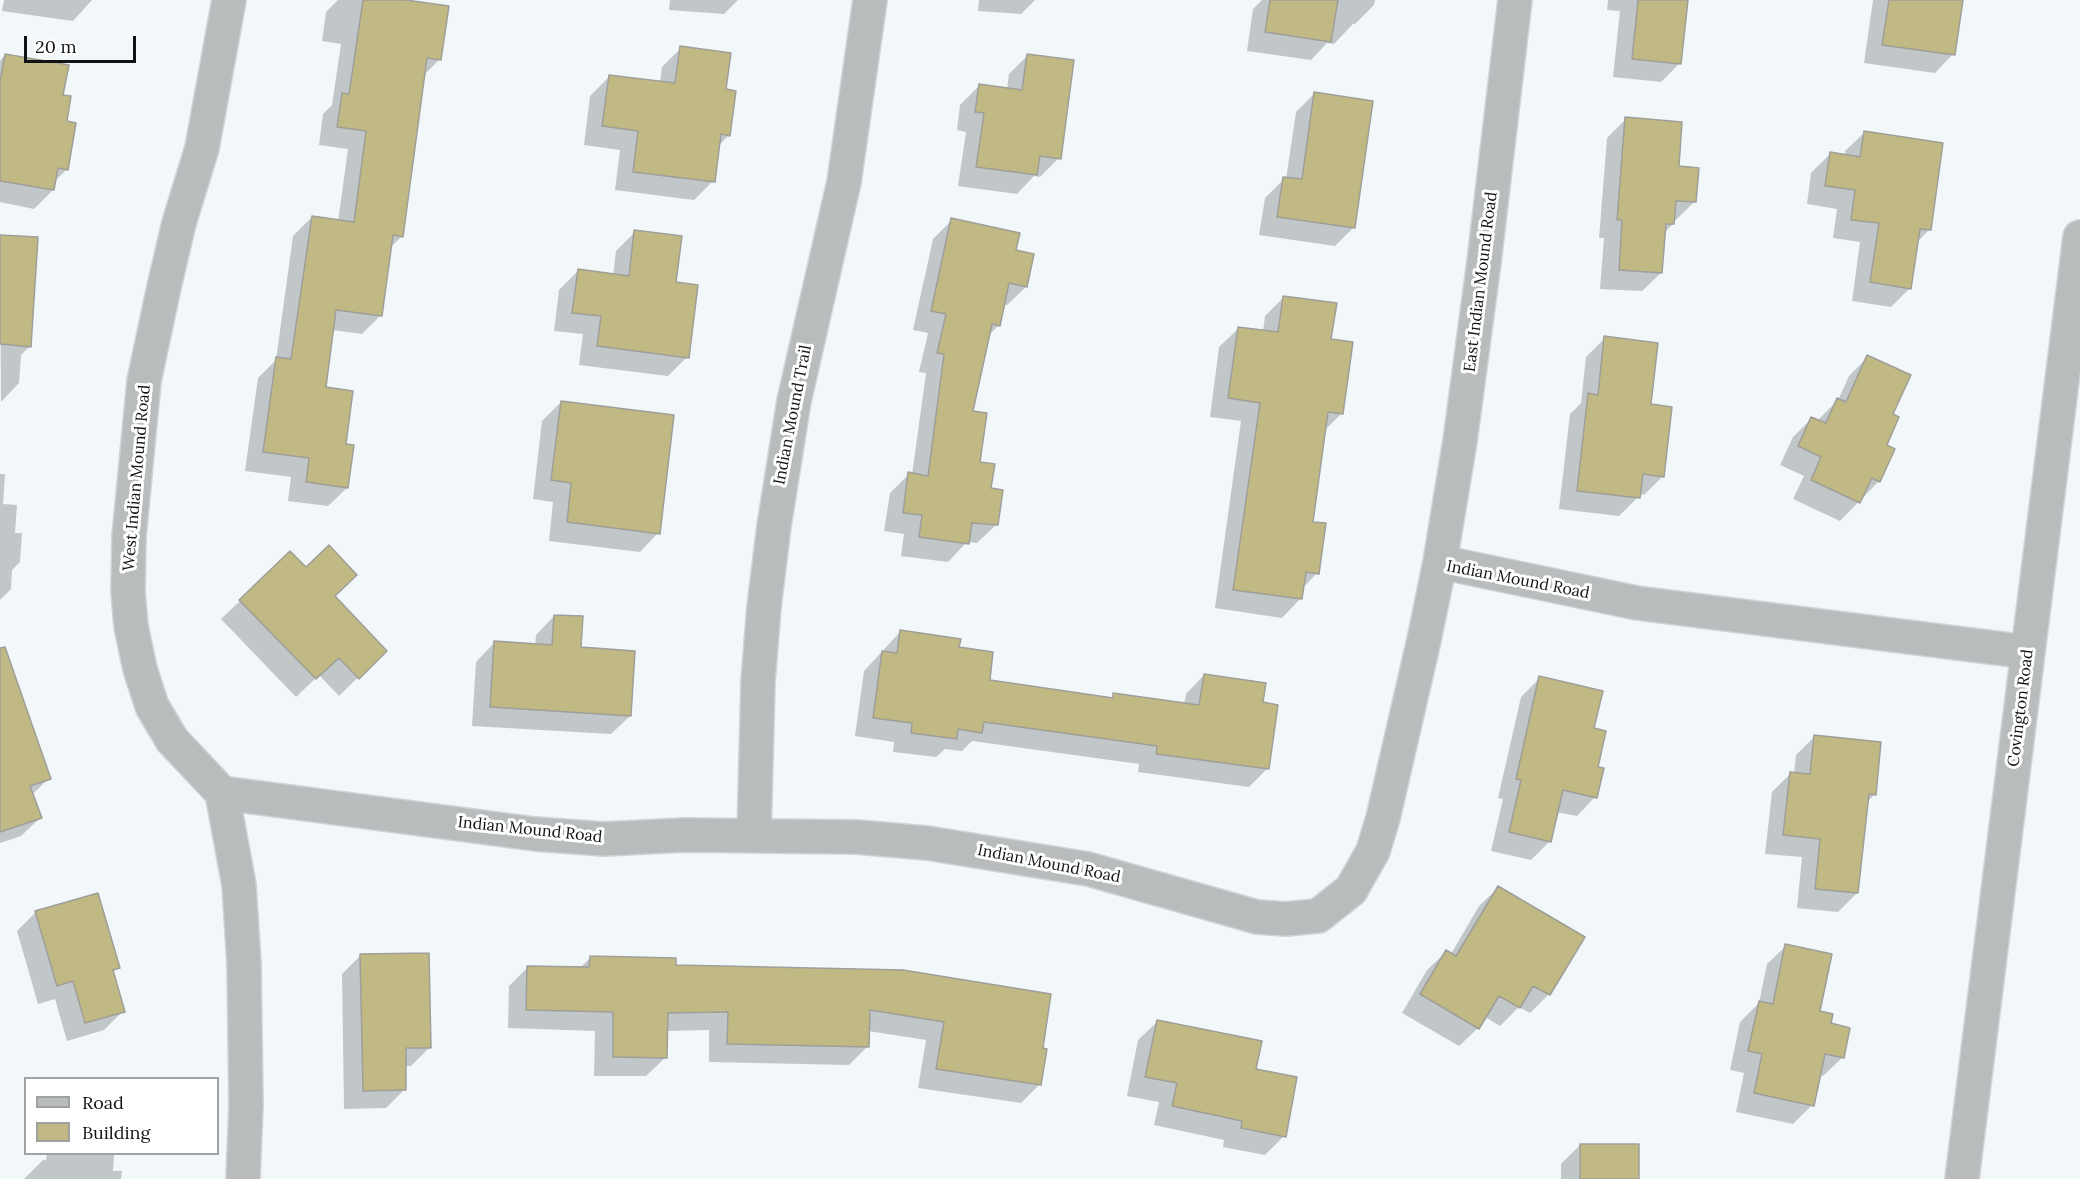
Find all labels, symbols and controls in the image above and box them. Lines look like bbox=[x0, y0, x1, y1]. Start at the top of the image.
scale bar bbox=[27, 24, 140, 62]
text: 20 m bbox=[35, 35, 77, 58]
street label: East Indian Mound Road bbox=[1460, 191, 1502, 373]
street label: Indian Mound Trail bbox=[770, 343, 816, 487]
street label: West Indian Mound Road bbox=[119, 384, 155, 572]
street label: Indian Mound Road bbox=[1445, 557, 1591, 603]
street label: Covington Road bbox=[2004, 648, 2038, 768]
street label: Indian Mound Road bbox=[457, 813, 603, 847]
street label: Indian Mound Road bbox=[976, 841, 1122, 887]
legend bbox=[24, 1077, 219, 1155]
text: Road bbox=[82, 1091, 124, 1114]
text: Building bbox=[82, 1121, 150, 1144]

